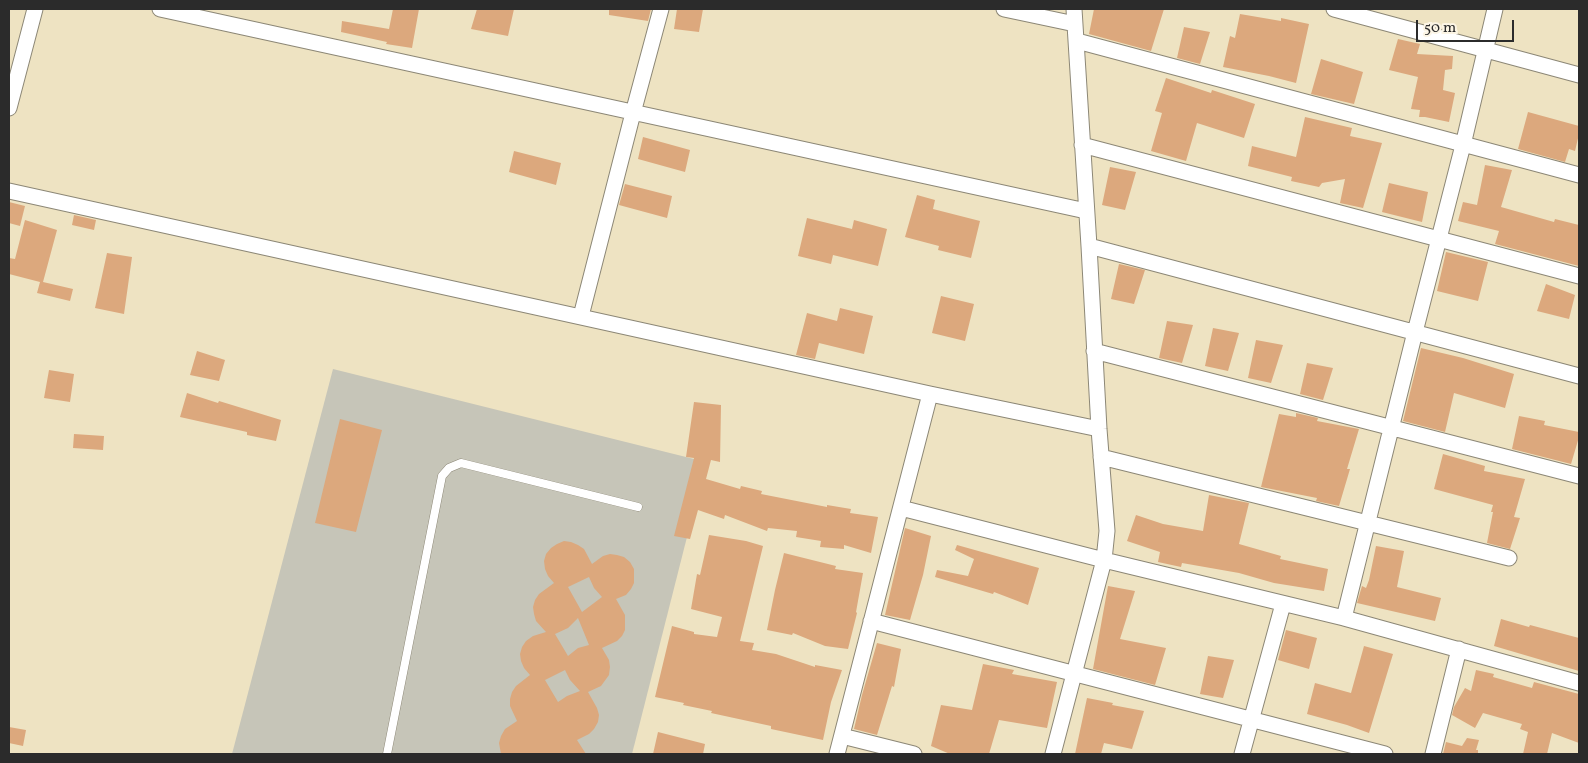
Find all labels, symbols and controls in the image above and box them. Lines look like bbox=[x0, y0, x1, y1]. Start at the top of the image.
scale bar bbox=[1418, 10, 1516, 42]
text: 50 m bbox=[1424, 18, 1456, 39]

